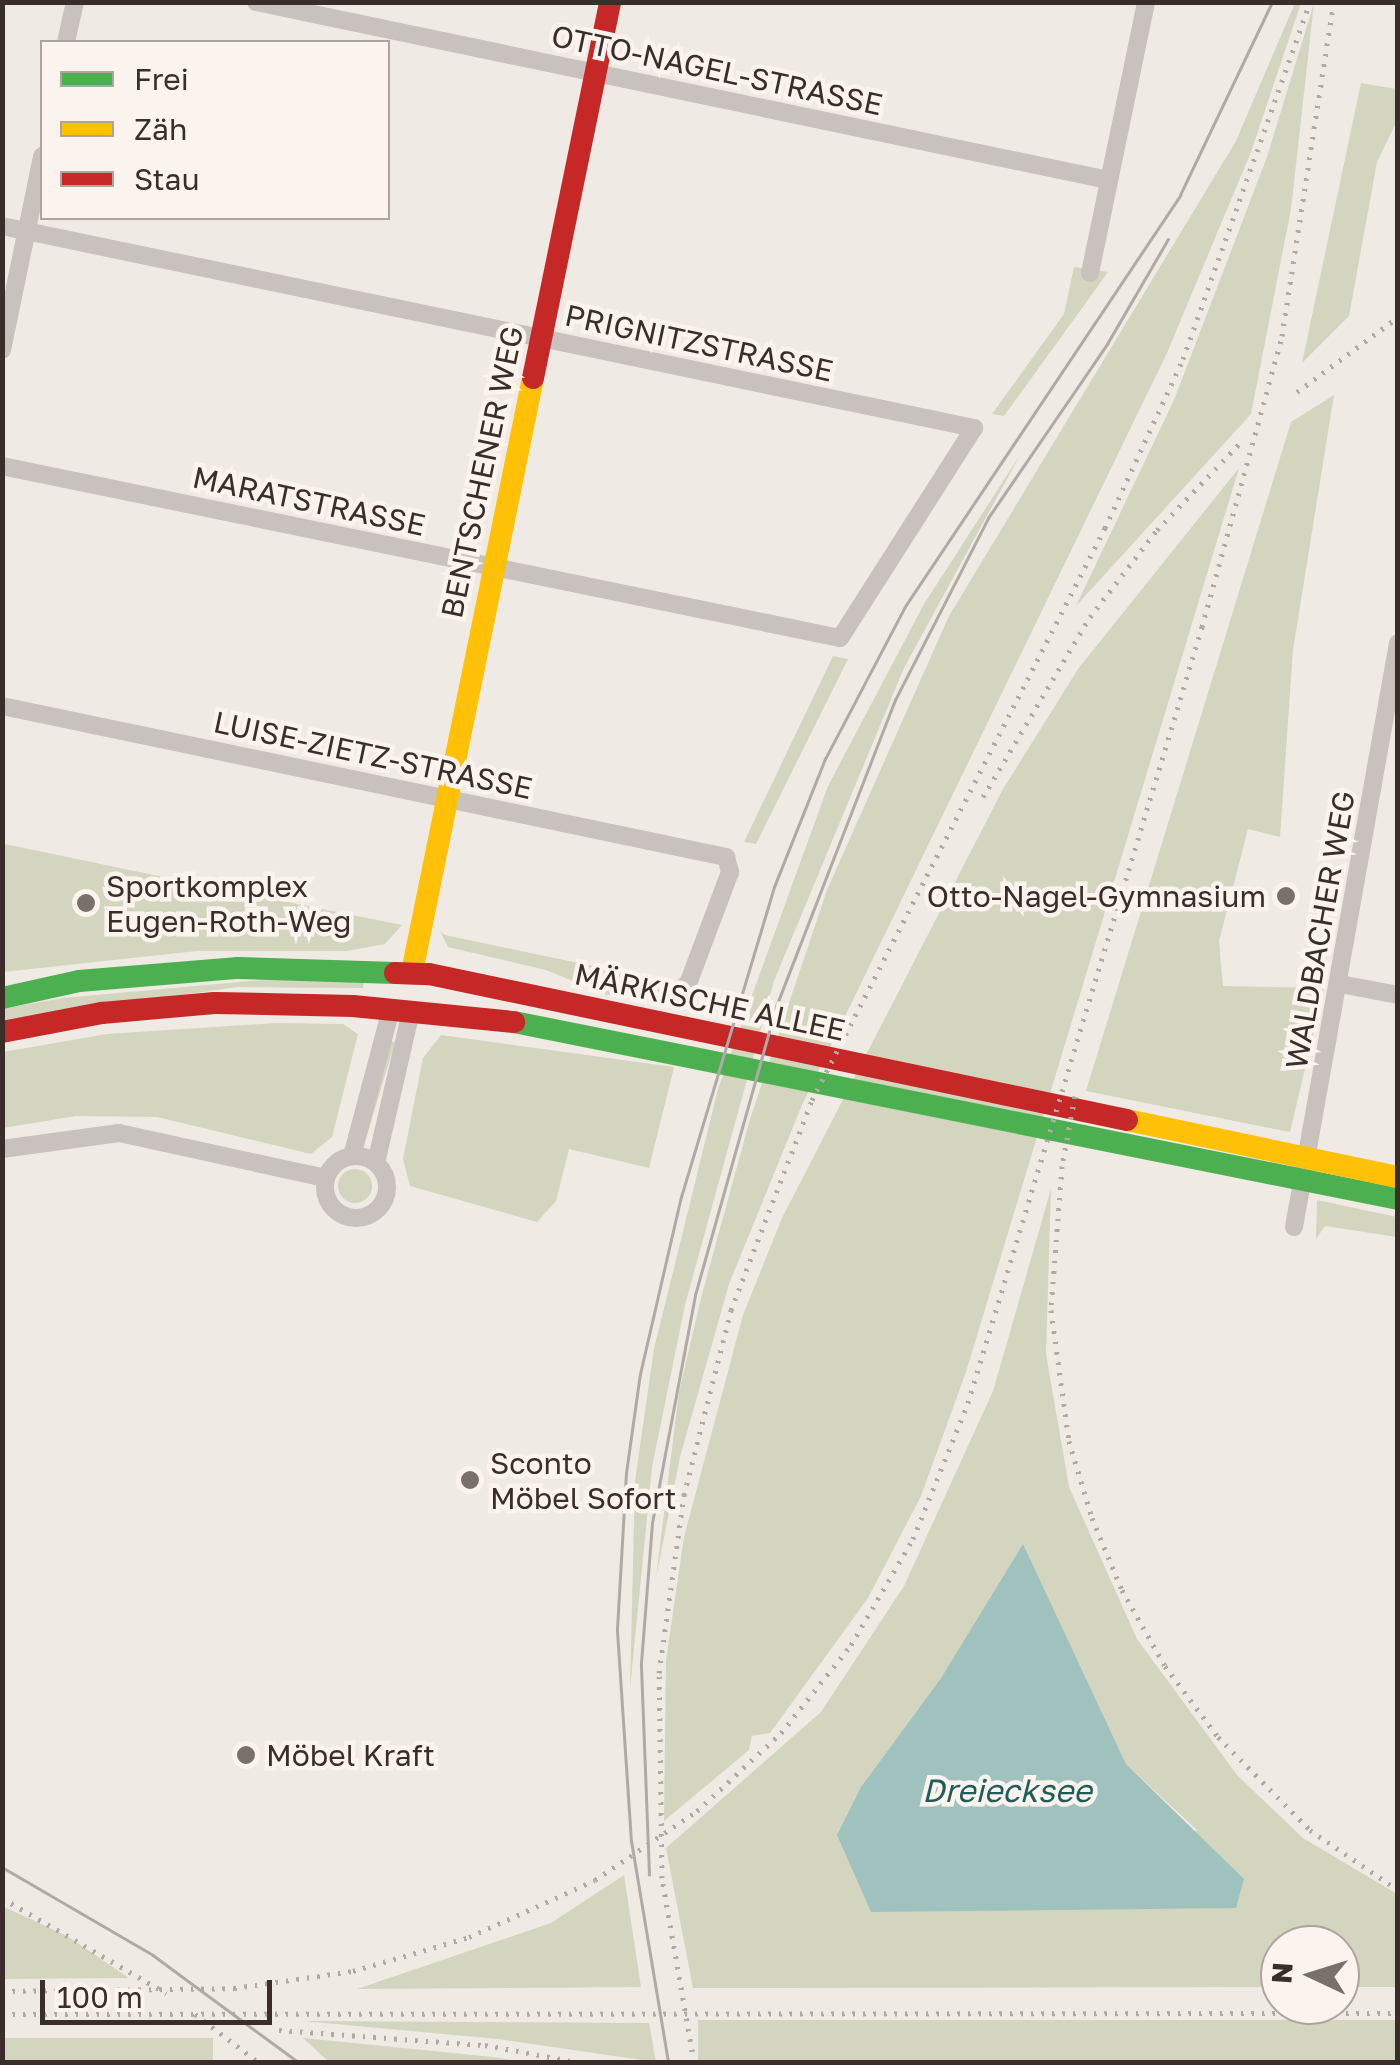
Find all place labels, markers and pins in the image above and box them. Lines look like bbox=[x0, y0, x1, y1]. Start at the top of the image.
place label: Sportkomplex Eugen-Roth-Weg bbox=[106, 868, 352, 938]
place label: Otto-Nagel-Gymnasium bbox=[927, 878, 1266, 914]
marker: Otto-Nagel-Gymnasium bbox=[1275, 885, 1297, 907]
marker: Sportkomplex Eugen-Roth-Weg bbox=[75, 892, 97, 914]
place label: Sconto Möbel Sofort bbox=[490, 1445, 677, 1516]
marker: Sconto Möbel Sofort bbox=[459, 1469, 481, 1491]
place label: Möbel Kraft bbox=[266, 1737, 435, 1773]
marker: Möbel Kraft bbox=[235, 1744, 257, 1766]

